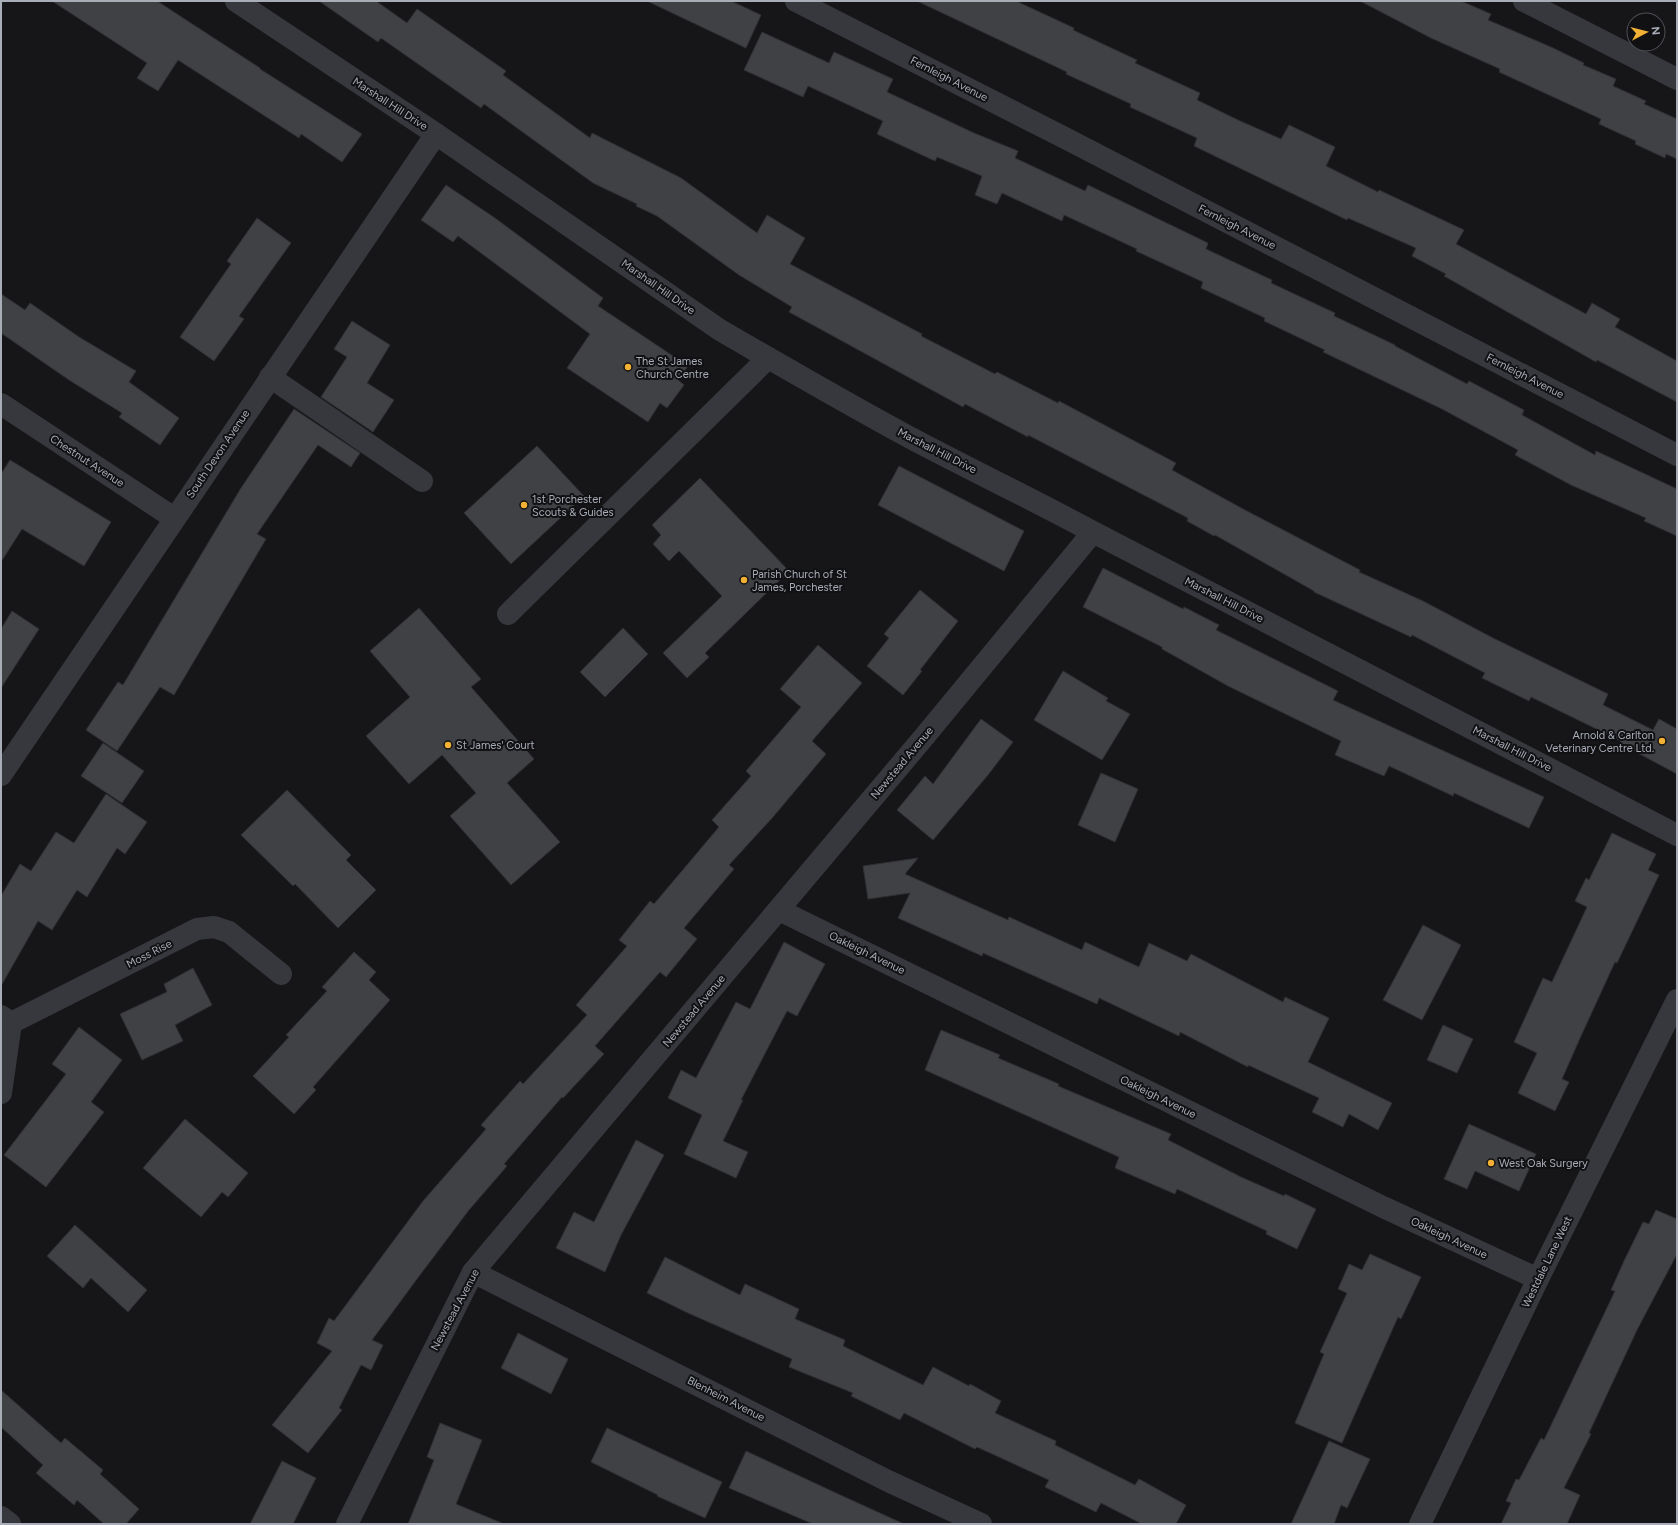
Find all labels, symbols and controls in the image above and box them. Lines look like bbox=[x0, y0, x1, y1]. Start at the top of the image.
north arrow bbox=[1626, 12, 1666, 52]
text: N bbox=[1648, 26, 1662, 36]
street label: Fernleigh Avenue bbox=[908, 54, 990, 104]
street label: Marshall Hill Drive bbox=[350, 75, 430, 133]
street label: Fernleigh Avenue bbox=[1196, 202, 1278, 252]
street label: Marshall Hill Drive bbox=[619, 257, 697, 317]
street label: Fernleigh Avenue bbox=[1484, 351, 1566, 401]
place label: The St James Church Centre bbox=[636, 355, 709, 381]
marker: The St James Church Centre bbox=[623, 362, 633, 372]
street label: South Devon Avenue bbox=[184, 407, 252, 501]
street label: Marshall Hill Drive bbox=[895, 425, 979, 477]
street label: Chestnut Avenue bbox=[48, 432, 126, 490]
place label: 1st Porchester Scouts & Guides bbox=[532, 493, 614, 519]
marker: 1st Porchester Scouts & Guides bbox=[519, 500, 529, 510]
place label: Parish Church of St James, Porchester bbox=[752, 568, 847, 594]
street label: Marshall Hill Drive bbox=[1182, 574, 1266, 626]
marker: Parish Church of St James, Porchester bbox=[739, 575, 749, 585]
street label: Marshall Hill Drive bbox=[1470, 723, 1554, 775]
street label: Newstead Avenue bbox=[868, 724, 936, 802]
place label: Arnold & Carlton Veterinary Centre Ltd. bbox=[1545, 729, 1654, 755]
marker: Arnold & Carlton Veterinary Centre Ltd. bbox=[1657, 736, 1667, 746]
place label: St James' Court bbox=[456, 739, 535, 752]
marker: St James' Court bbox=[443, 740, 453, 750]
street label: Oakleigh Avenue bbox=[827, 929, 907, 977]
street label: Moss Rise bbox=[124, 937, 174, 971]
street label: Newstead Avenue bbox=[660, 972, 728, 1050]
street label: Oakleigh Avenue bbox=[1118, 1073, 1198, 1121]
place label: West Oak Surgery bbox=[1499, 1157, 1588, 1170]
marker: West Oak Surgery bbox=[1486, 1158, 1496, 1168]
street label: Westdale Lane West bbox=[1519, 1214, 1575, 1310]
street label: Oakleigh Avenue bbox=[1409, 1215, 1489, 1261]
street label: Newstead Avenue bbox=[428, 1267, 482, 1353]
street label: Blenheim Avenue bbox=[685, 1374, 767, 1424]

